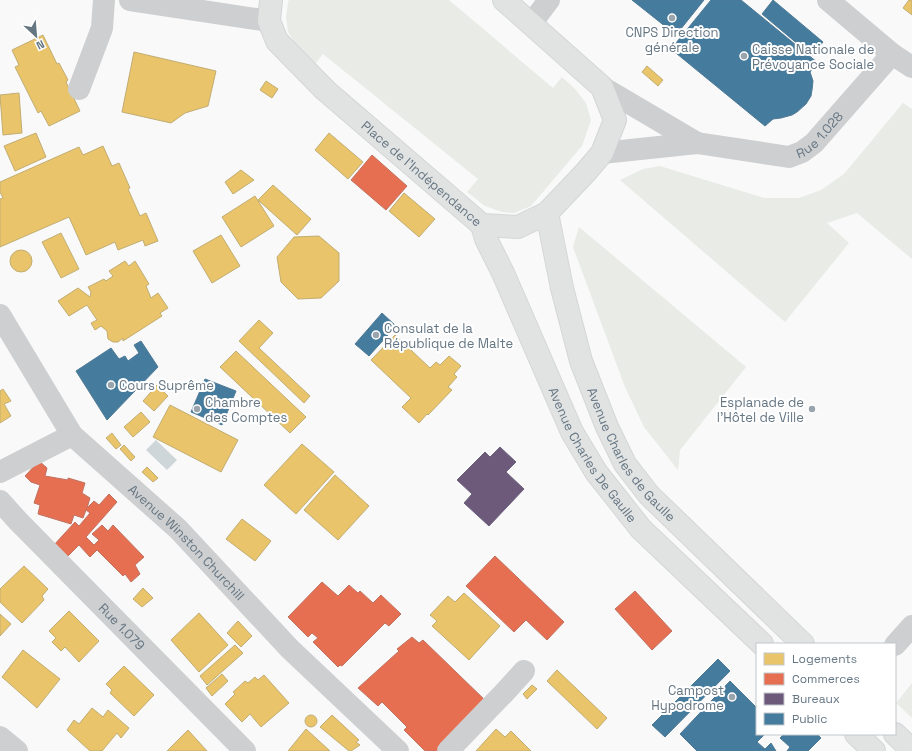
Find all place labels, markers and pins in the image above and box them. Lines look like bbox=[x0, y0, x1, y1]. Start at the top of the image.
marker: CNPS Direction générale bbox=[667, 13, 677, 23]
place label: CNPS Direction générale bbox=[626, 24, 718, 56]
place label: Caisse Nationale de Prévoyance Sociale bbox=[752, 41, 874, 73]
marker: Caisse Nationale de Prévoyance Sociale bbox=[739, 51, 749, 61]
place label: Consulat de la République de Malte bbox=[384, 320, 513, 352]
marker: Consulat de la République de Malte bbox=[371, 330, 381, 340]
place label: Cours Suprême bbox=[119, 377, 214, 394]
marker: Cours Suprême bbox=[106, 380, 116, 390]
place label: Chambre des Comptes bbox=[205, 394, 287, 426]
place label: Esplanade de l'Hôtel de Ville bbox=[717, 394, 804, 426]
marker: Chambre des Comptes bbox=[192, 404, 202, 414]
marker: Esplanade de l'Hôtel de Ville bbox=[807, 404, 817, 414]
place label: Campost Hypodrome bbox=[651, 682, 724, 714]
marker: Campost Hypodrome bbox=[727, 692, 737, 702]

